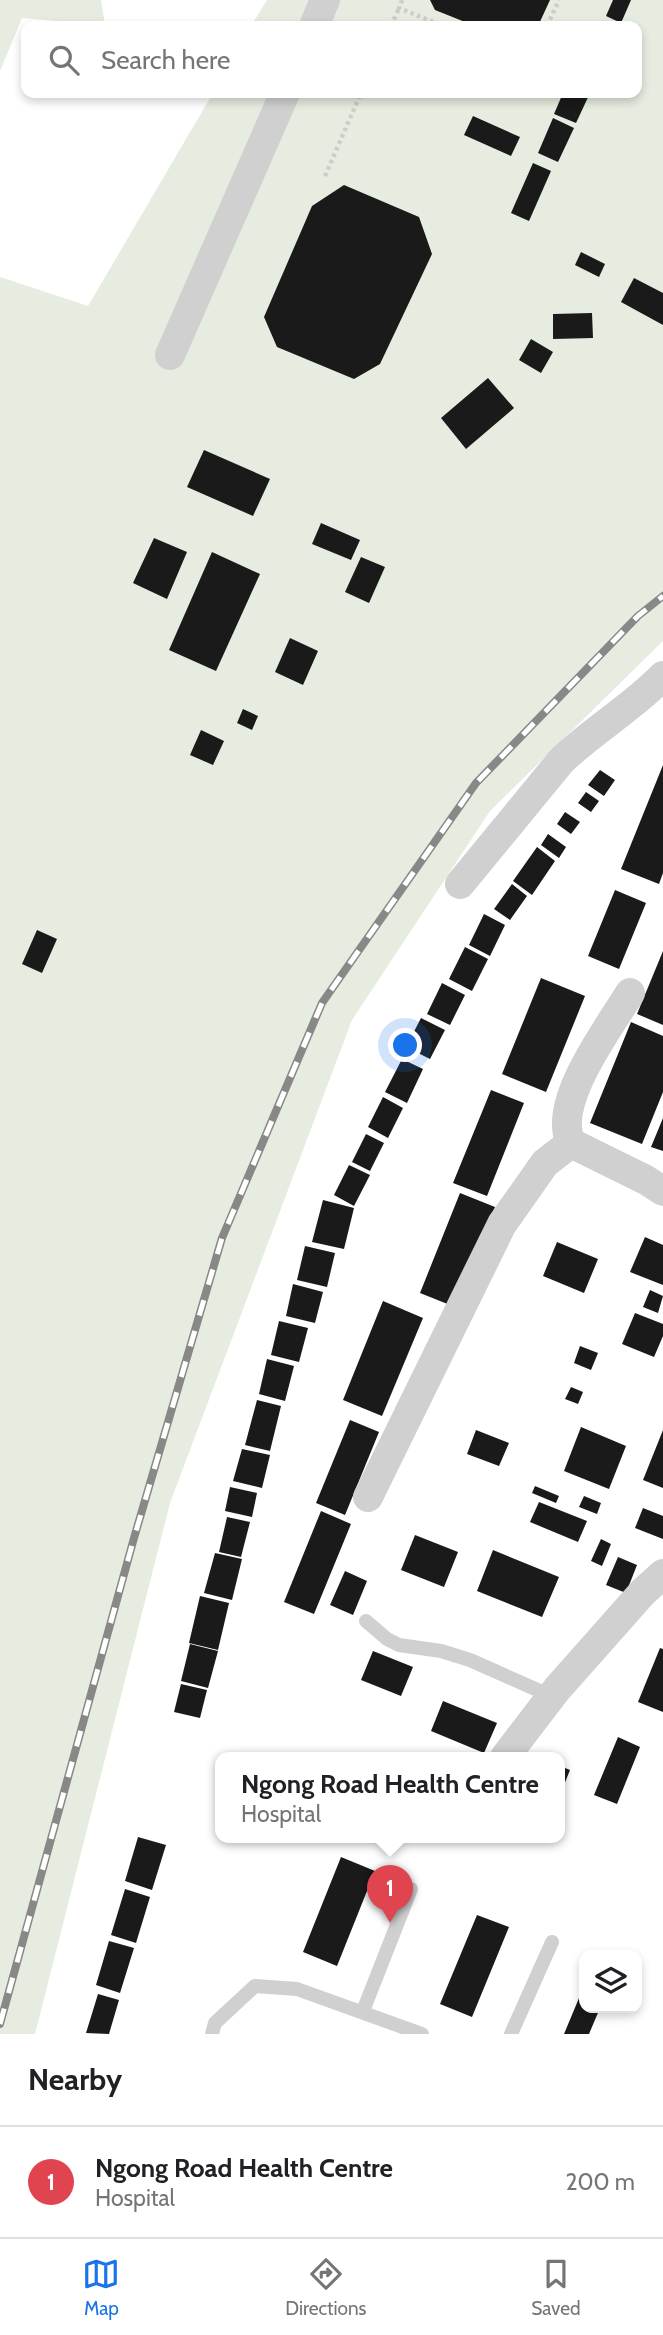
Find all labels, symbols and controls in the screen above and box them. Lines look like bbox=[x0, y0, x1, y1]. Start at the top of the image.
search box bbox=[21, 21, 642, 98]
icon: search bbox=[45, 41, 83, 79]
text: Search here bbox=[101, 44, 230, 76]
your location bbox=[388, 1028, 422, 1062]
popup bbox=[215, 1752, 565, 1843]
text: Ngong Road Health Centre bbox=[241, 1768, 539, 1800]
text: Hospital bbox=[241, 1800, 321, 1828]
pin: 1 bbox=[367, 1865, 413, 1923]
map controls bbox=[579, 1950, 642, 2013]
button: layers bbox=[579, 1950, 642, 2013]
text: Nearby bbox=[28, 2061, 122, 2098]
text: Ngong Road Health Centre bbox=[95, 2152, 393, 2184]
text: 1 bbox=[47, 2168, 55, 2196]
text: 200 m bbox=[565, 2168, 635, 2196]
text: Hospital bbox=[95, 2184, 175, 2212]
tab: Map bbox=[82, 2255, 120, 2320]
tab: Directions bbox=[285, 2255, 366, 2320]
tab: Saved bbox=[531, 2255, 581, 2320]

